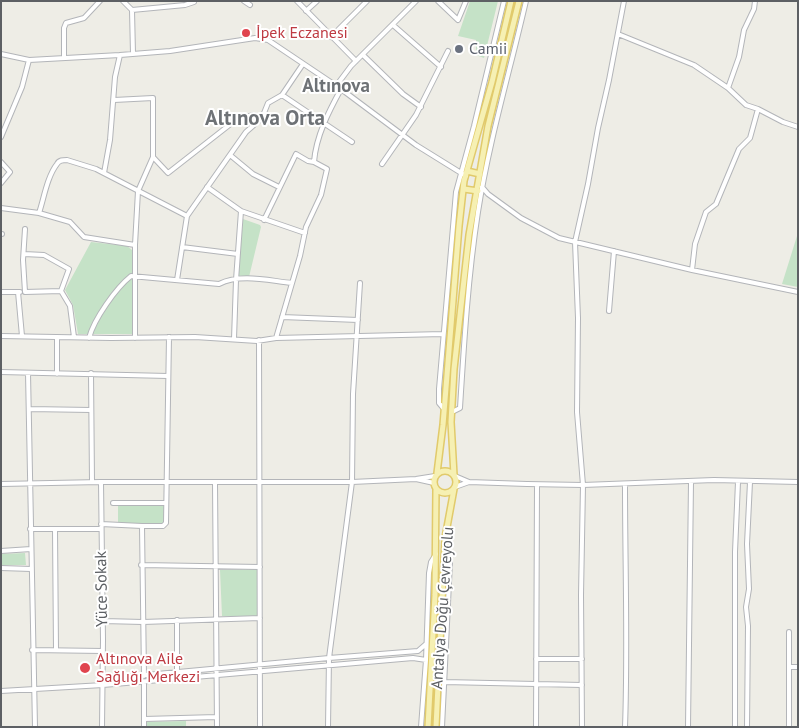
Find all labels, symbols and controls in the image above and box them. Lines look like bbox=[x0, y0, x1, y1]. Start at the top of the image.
place label: İpek Eczanesi bbox=[256, 23, 348, 43]
marker: İpek Eczanesi bbox=[240, 27, 252, 39]
place label: Camii bbox=[469, 39, 507, 59]
marker: Camii bbox=[453, 43, 465, 55]
district label: Altınova bbox=[302, 76, 370, 98]
district label: Altınova Orta bbox=[205, 106, 325, 132]
street label: Antalya Doğu Çevreyolu bbox=[428, 526, 458, 690]
street label: Yüce Sokak bbox=[92, 551, 112, 627]
place label: Altınova Aile Sağlığı Merkezi bbox=[96, 649, 200, 687]
marker: Altınova Aile Sağlığı Merkezi bbox=[78, 661, 92, 675]

